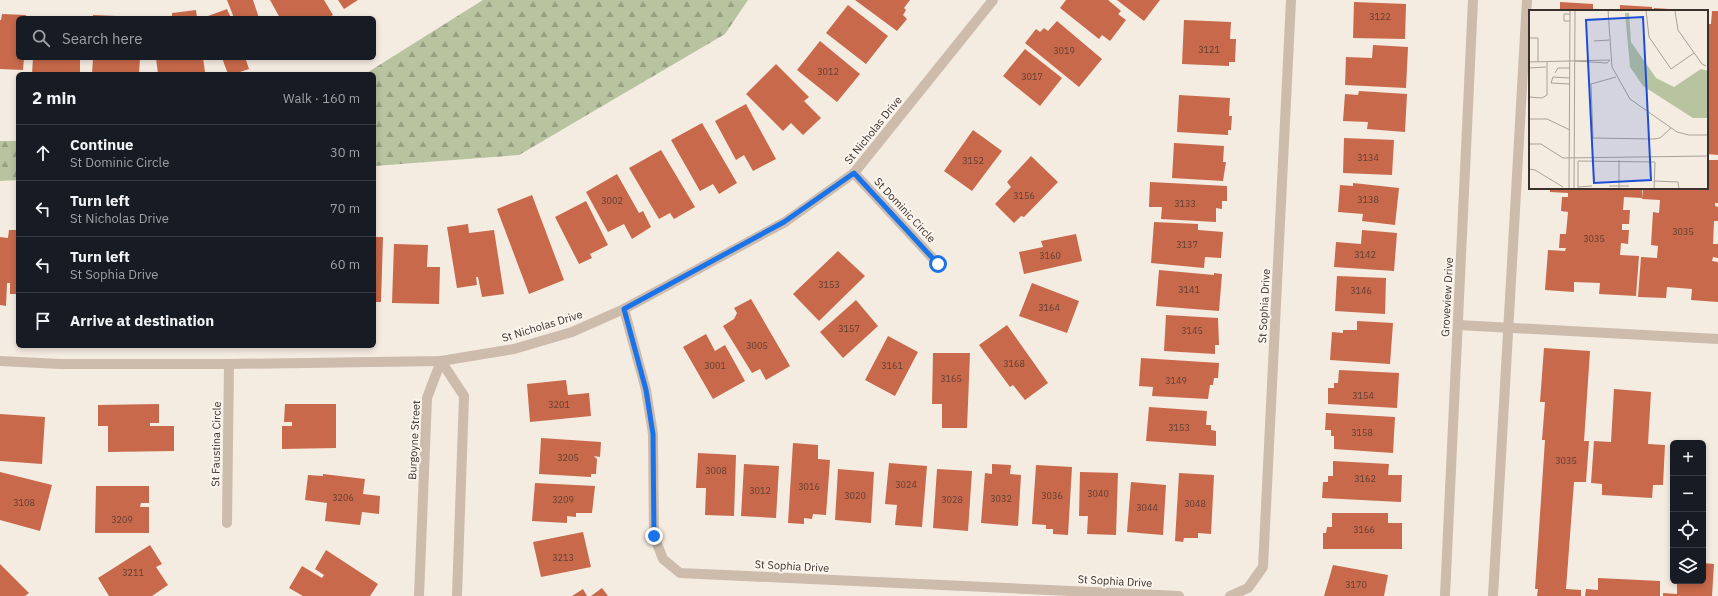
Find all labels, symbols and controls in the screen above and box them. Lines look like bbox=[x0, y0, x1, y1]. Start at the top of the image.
inset map bbox=[1529, 10, 1708, 189]
house number: 3122 bbox=[1369, 11, 1391, 22]
search box bbox=[16, 16, 376, 60]
icon: search bbox=[30, 27, 52, 49]
text: Search here bbox=[62, 29, 142, 48]
house number: 3121 bbox=[1198, 44, 1220, 55]
house number: 3019 bbox=[1053, 45, 1075, 56]
house number: 3012 bbox=[817, 66, 839, 77]
house number: 3017 bbox=[1021, 71, 1043, 82]
text: 2 min bbox=[32, 87, 76, 109]
text: Walk · 160 m bbox=[283, 90, 360, 107]
street label: St Nicholas Drive bbox=[841, 93, 905, 167]
text: Continue bbox=[70, 135, 134, 154]
icon: ahead bbox=[32, 142, 54, 164]
text: 30 m bbox=[330, 144, 360, 161]
house number: 3134 bbox=[1357, 152, 1379, 163]
text: St Dominic Circle bbox=[70, 154, 169, 171]
house number: 3152 bbox=[962, 155, 984, 166]
street label: St Dominic Circle bbox=[871, 175, 939, 245]
house number: 3156 bbox=[1013, 190, 1035, 201]
text: Turn left bbox=[70, 191, 130, 210]
house number: 3138 bbox=[1357, 194, 1379, 205]
house number: 3002 bbox=[601, 195, 623, 206]
icon: left bbox=[32, 198, 54, 220]
house number: 3133 bbox=[1174, 198, 1196, 209]
text: 70 m bbox=[330, 200, 360, 217]
text: St Nicholas Drive bbox=[70, 210, 169, 227]
house number: 3035 bbox=[1672, 226, 1694, 237]
house number: 3035 bbox=[1583, 233, 1605, 244]
house number: 3137 bbox=[1176, 239, 1198, 250]
text: Turn left bbox=[70, 247, 130, 266]
house number: 3142 bbox=[1354, 249, 1376, 260]
house number: 3160 bbox=[1039, 250, 1061, 261]
icon: left bbox=[32, 254, 54, 276]
route start bbox=[929, 255, 947, 273]
text: 60 m bbox=[330, 256, 360, 273]
street label: Groveview Drive bbox=[1438, 257, 1456, 337]
text: St Sophia Drive bbox=[70, 266, 158, 283]
street label: St Sophia Drive bbox=[1255, 268, 1273, 344]
house number: 3153 bbox=[818, 279, 840, 290]
house number: 3141 bbox=[1178, 284, 1200, 295]
house number: 3146 bbox=[1350, 285, 1372, 296]
house number: 3164 bbox=[1038, 302, 1060, 313]
street label: St Nicholas Drive bbox=[500, 307, 584, 345]
icon: arrive bbox=[32, 310, 54, 332]
text: Arrive at destination bbox=[70, 311, 214, 330]
house number: 3157 bbox=[838, 323, 860, 334]
house number: 3145 bbox=[1181, 325, 1203, 336]
house number: 3005 bbox=[746, 340, 768, 351]
house number: 3168 bbox=[1003, 358, 1025, 369]
house number: 3001 bbox=[704, 360, 726, 371]
house number: 3161 bbox=[881, 360, 903, 371]
house number: 3165 bbox=[940, 373, 962, 384]
house number: 3149 bbox=[1165, 375, 1187, 386]
house number: 3154 bbox=[1352, 390, 1374, 401]
house number: 3201 bbox=[548, 399, 570, 410]
street label: Burgoyne Street bbox=[405, 400, 423, 480]
street label: St Faustina Circle bbox=[208, 401, 224, 487]
house number: 3153 bbox=[1168, 422, 1190, 433]
house number: 3158 bbox=[1351, 427, 1373, 438]
map controls bbox=[1670, 440, 1706, 584]
button: + bbox=[1670, 440, 1706, 476]
house number: 3205 bbox=[557, 452, 579, 463]
house number: 3035 bbox=[1555, 455, 1577, 466]
house number: 3008 bbox=[705, 465, 727, 476]
house number: 3162 bbox=[1354, 473, 1376, 484]
button: − bbox=[1670, 476, 1706, 512]
house number: 3024 bbox=[895, 479, 917, 490]
house number: 3016 bbox=[798, 481, 820, 492]
house number: 3012 bbox=[749, 485, 771, 496]
house number: 3040 bbox=[1087, 488, 1109, 499]
house number: 3020 bbox=[844, 490, 866, 501]
house number: 3036 bbox=[1041, 490, 1063, 501]
house number: 3206 bbox=[332, 492, 354, 503]
house number: 3032 bbox=[990, 493, 1012, 504]
house number: 3209 bbox=[552, 494, 574, 505]
house number: 3028 bbox=[941, 494, 963, 505]
house number: 3108 bbox=[13, 497, 35, 508]
house number: 3048 bbox=[1184, 498, 1206, 509]
house number: 3044 bbox=[1136, 502, 1158, 513]
button: locate bbox=[1670, 512, 1706, 548]
house number: 3209 bbox=[111, 514, 133, 525]
house number: 3166 bbox=[1353, 524, 1375, 535]
route end bbox=[645, 527, 663, 545]
button: layers bbox=[1670, 548, 1706, 584]
house number: 3213 bbox=[552, 552, 574, 563]
street label: St Sophia Drive bbox=[754, 557, 830, 575]
house number: 3211 bbox=[122, 567, 144, 578]
street label: St Sophia Drive bbox=[1077, 572, 1153, 590]
house number: 3170 bbox=[1345, 579, 1367, 590]

